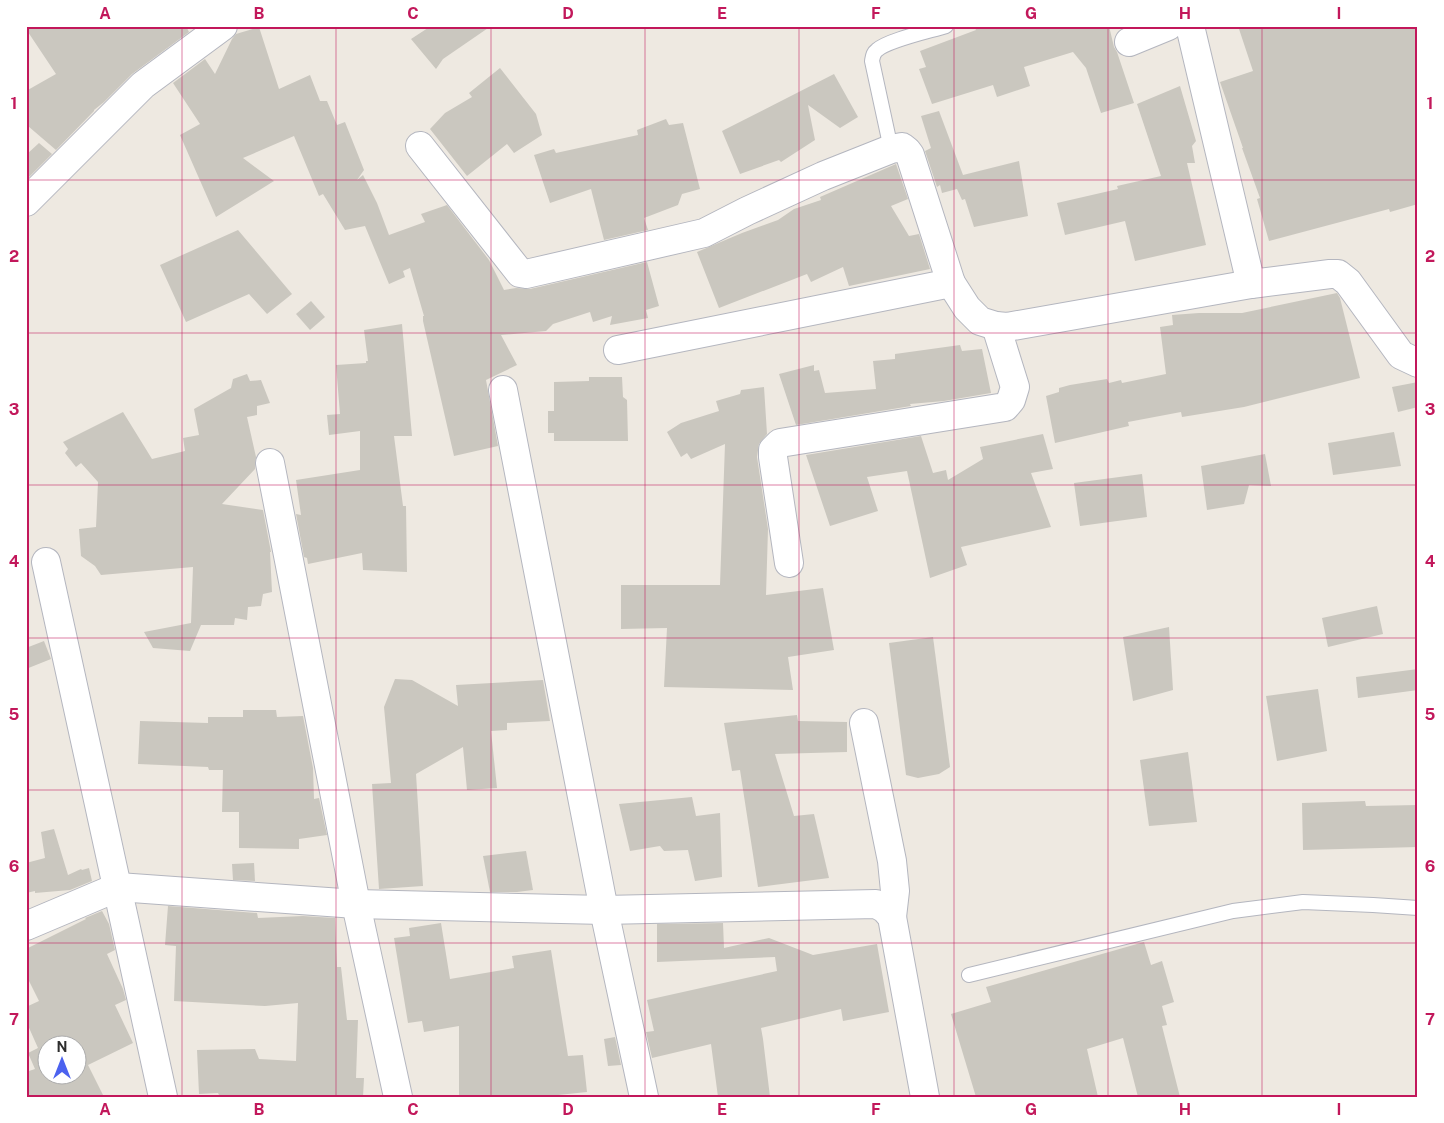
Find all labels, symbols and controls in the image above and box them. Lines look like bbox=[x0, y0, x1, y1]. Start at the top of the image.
text: A bbox=[99, 4, 111, 23]
text: B bbox=[254, 4, 265, 23]
text: C bbox=[407, 4, 419, 23]
text: D bbox=[562, 4, 574, 23]
text: E bbox=[717, 4, 727, 23]
text: F bbox=[871, 4, 881, 23]
text: G bbox=[1025, 4, 1037, 23]
text: H bbox=[1179, 4, 1191, 23]
text: I bbox=[1337, 4, 1341, 23]
text: 1 bbox=[11, 94, 17, 113]
text: 1 bbox=[1427, 94, 1433, 113]
text: 2 bbox=[9, 247, 19, 266]
text: 2 bbox=[1425, 247, 1435, 266]
text: 3 bbox=[9, 400, 19, 419]
text: 3 bbox=[1425, 400, 1435, 419]
text: 4 bbox=[9, 552, 20, 571]
text: 4 bbox=[1425, 552, 1436, 571]
text: 5 bbox=[9, 705, 20, 724]
text: 5 bbox=[1425, 705, 1436, 724]
text: 6 bbox=[9, 857, 19, 876]
text: 6 bbox=[1425, 857, 1435, 876]
text: 7 bbox=[9, 1010, 19, 1029]
text: 7 bbox=[1425, 1010, 1435, 1029]
north arrow bbox=[38, 1036, 88, 1086]
text: N bbox=[57, 1039, 67, 1055]
text: A bbox=[99, 1100, 111, 1119]
text: B bbox=[254, 1100, 265, 1119]
text: C bbox=[407, 1100, 419, 1119]
text: D bbox=[562, 1100, 574, 1119]
text: E bbox=[717, 1100, 727, 1119]
text: F bbox=[871, 1100, 881, 1119]
text: G bbox=[1025, 1100, 1037, 1119]
text: H bbox=[1179, 1100, 1191, 1119]
text: I bbox=[1337, 1100, 1341, 1119]

